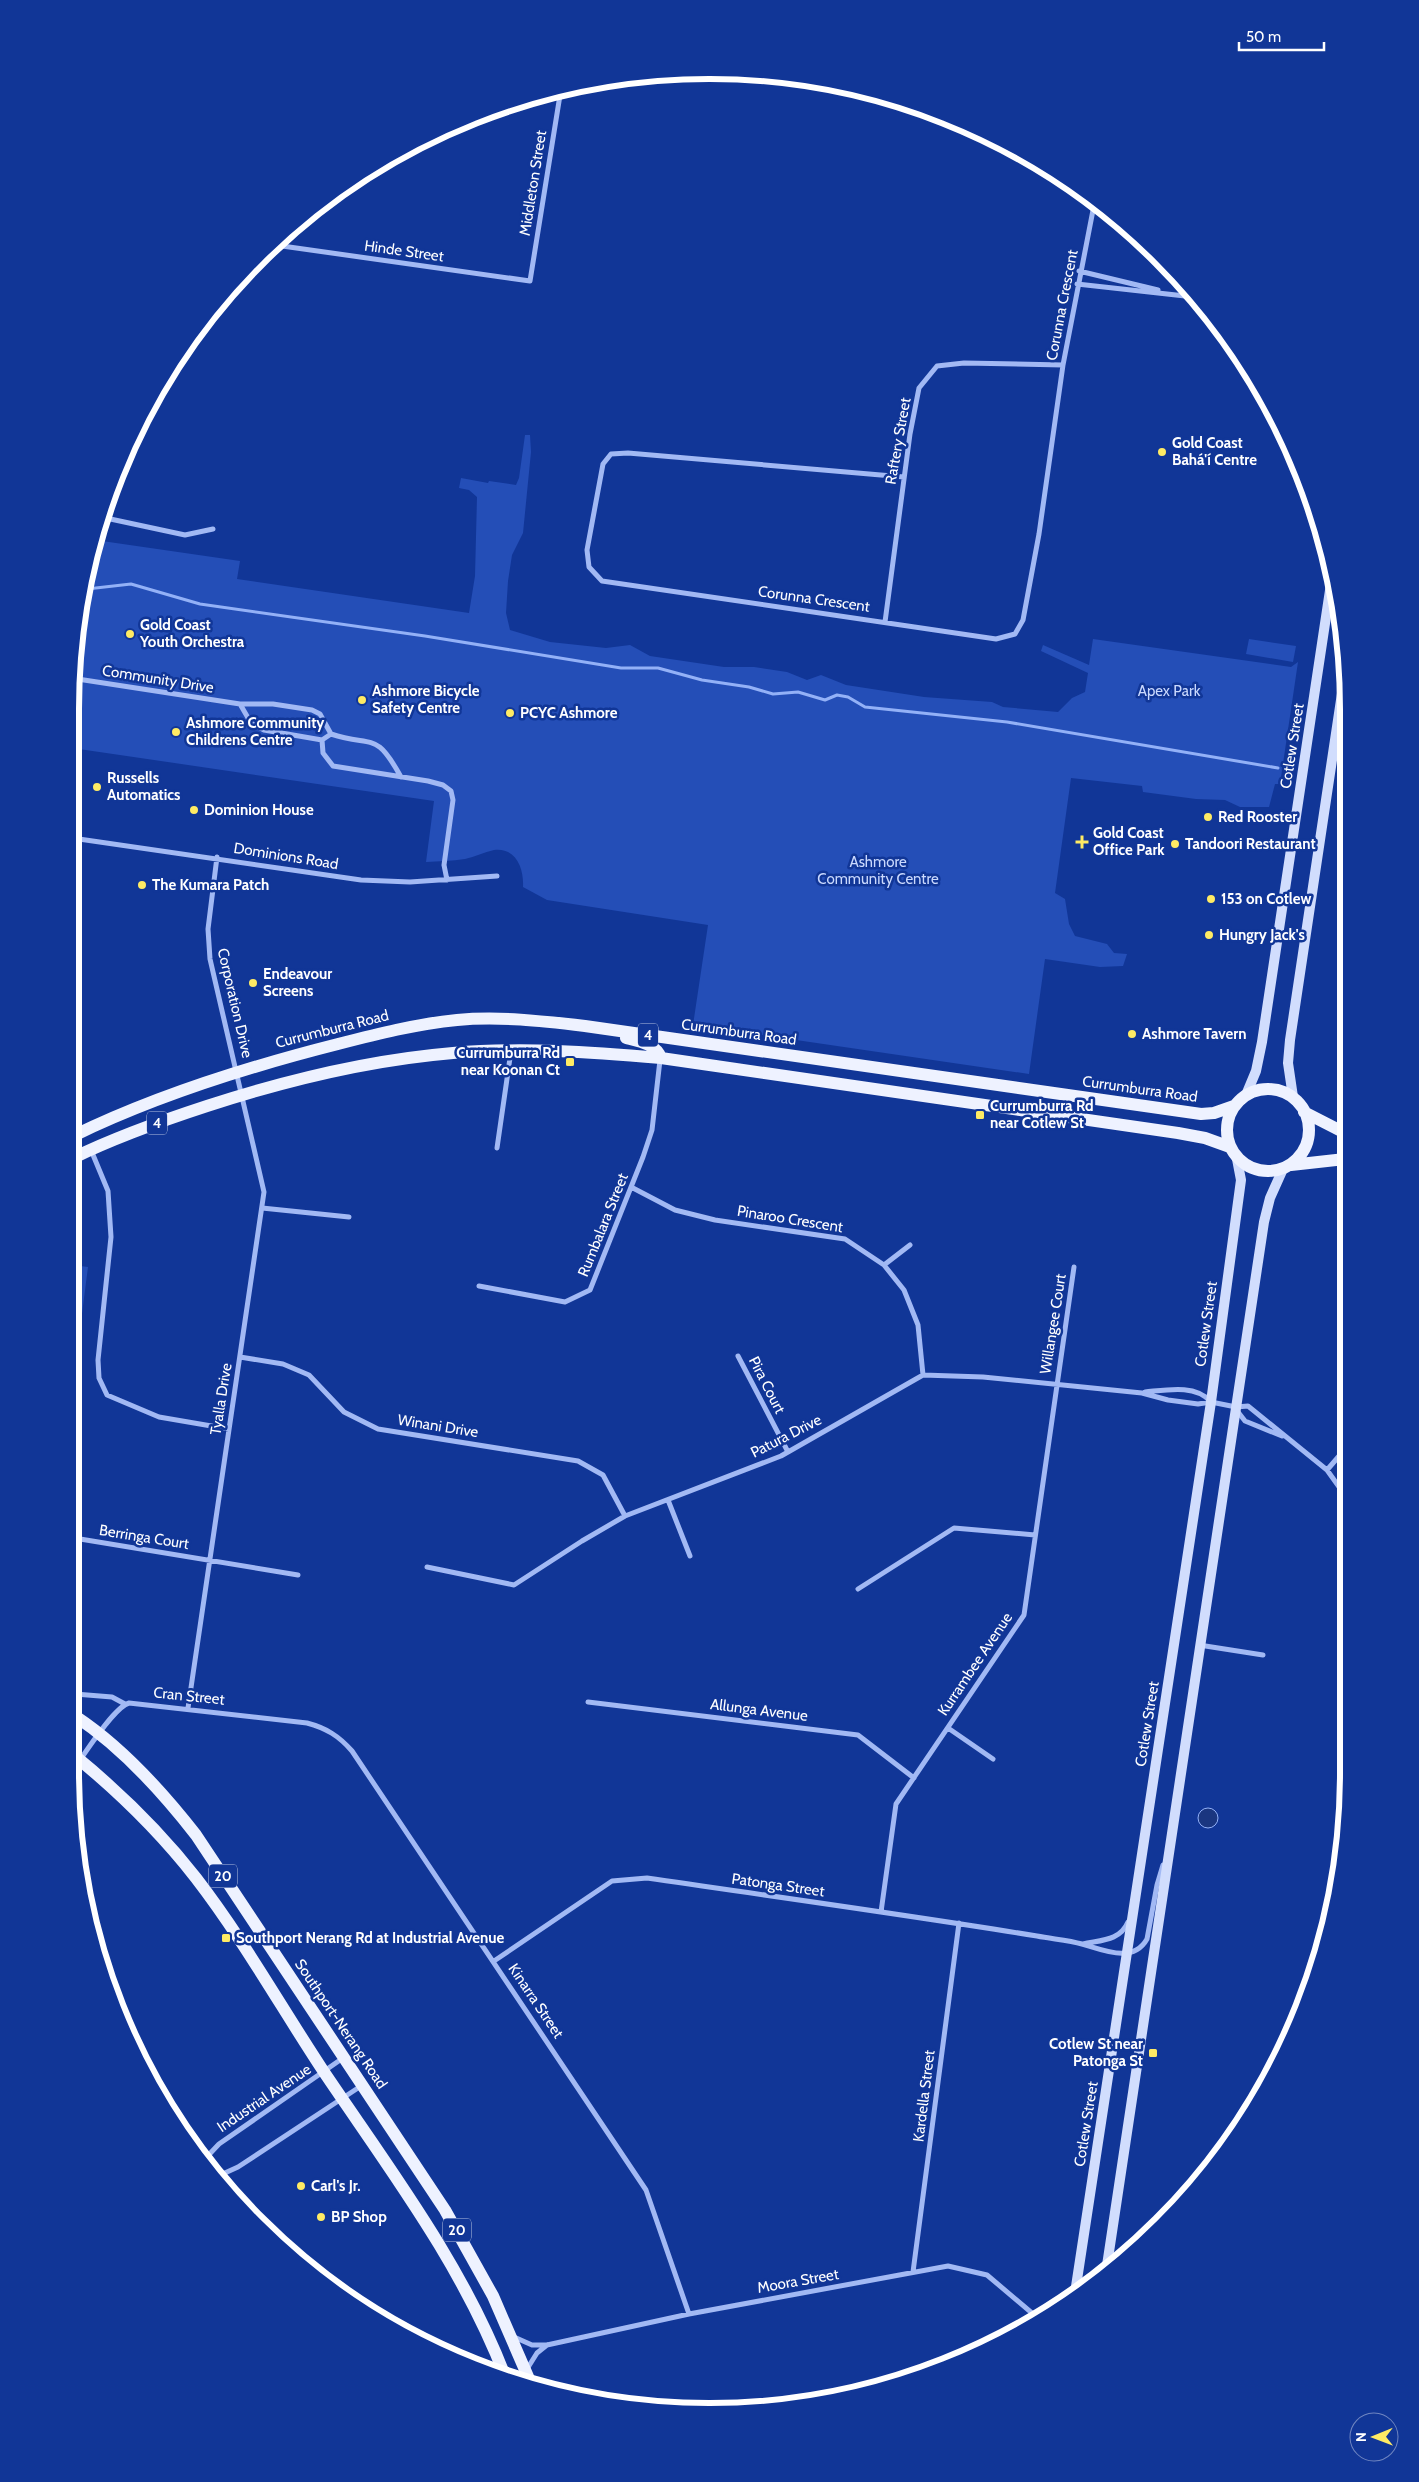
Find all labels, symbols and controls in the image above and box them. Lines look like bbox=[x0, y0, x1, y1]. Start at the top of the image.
scale bar bbox=[1239, 20, 1324, 52]
text: 50 m bbox=[1246, 28, 1281, 46]
street label: Middleton Street bbox=[516, 129, 550, 237]
street label: Hinde Street bbox=[363, 237, 445, 265]
street label: Corunna Crescent bbox=[1042, 248, 1082, 362]
street label: Raftery Street bbox=[881, 396, 915, 486]
place label: Gold Coast Bahá'í Centre bbox=[1172, 434, 1257, 469]
marker: Gold Coast Bahá'í Centre bbox=[1156, 446, 1168, 458]
street label: Corunna Crescent bbox=[757, 582, 871, 616]
place label: Gold Coast Youth Orchestra bbox=[139, 616, 245, 651]
marker: Gold Coast Youth Orchestra bbox=[124, 628, 136, 640]
street label: Community Drive bbox=[101, 661, 215, 697]
place label: Ashmore Bicycle Safety Centre bbox=[372, 682, 480, 717]
park label: Apex Park bbox=[1138, 682, 1201, 700]
marker: Ashmore Bicycle Safety Centre bbox=[356, 694, 368, 706]
street label: Cotlew Street bbox=[1276, 702, 1308, 790]
place label: PCYC Ashmore bbox=[520, 704, 618, 722]
marker: PCYC Ashmore bbox=[504, 707, 516, 719]
place label: Ashmore Community Childrens Centre bbox=[186, 714, 325, 749]
marker: Ashmore Community Childrens Centre bbox=[170, 726, 182, 738]
place label: Russells Automatics bbox=[107, 769, 180, 804]
marker: Russells Automatics bbox=[91, 781, 103, 793]
place label: Dominion House bbox=[204, 801, 314, 819]
marker: Dominion House bbox=[188, 804, 200, 816]
place label: Red Rooster bbox=[1218, 808, 1297, 826]
marker: Red Rooster bbox=[1202, 811, 1214, 823]
place label: Gold Coast Office Park bbox=[1093, 824, 1165, 859]
marker: Gold Coast Office Park bbox=[1075, 835, 1089, 849]
place label: Tandoori Restaurant bbox=[1185, 835, 1316, 853]
marker: Tandoori Restaurant bbox=[1169, 838, 1181, 850]
street label: Dominions Road bbox=[232, 839, 340, 873]
park label: Ashmore Community Centre bbox=[817, 853, 939, 888]
place label: The Kumara Patch bbox=[152, 876, 269, 894]
marker: The Kumara Patch bbox=[136, 879, 148, 891]
place label: 153 on Cotlew bbox=[1221, 890, 1311, 908]
marker: 153 on Cotlew bbox=[1205, 893, 1217, 905]
place label: Hungry Jack's bbox=[1219, 926, 1305, 944]
marker: Hungry Jack's bbox=[1203, 929, 1215, 941]
street label: Corporation Drive bbox=[214, 946, 256, 1060]
place label: Endeavour Screens bbox=[263, 965, 332, 1000]
marker: Endeavour Screens bbox=[247, 977, 259, 989]
street label: Currumburra Road bbox=[274, 1006, 390, 1052]
street label: Currumburra Road bbox=[680, 1015, 798, 1049]
road number: 4 bbox=[638, 1024, 658, 1046]
place label: Ashmore Tavern bbox=[1142, 1025, 1246, 1043]
marker: Ashmore Tavern bbox=[1126, 1028, 1138, 1040]
place label: Currumburra Rd near Koonan Ct bbox=[456, 1044, 560, 1079]
marker: Currumburra Rd near Koonan Ct bbox=[564, 1056, 576, 1068]
street label: Currumburra Road bbox=[1081, 1072, 1199, 1106]
place label: Currumburra Rd near Cotlew St bbox=[990, 1097, 1094, 1132]
marker: Currumburra Rd near Cotlew St bbox=[974, 1109, 986, 1121]
road number: 4 bbox=[147, 1112, 167, 1134]
street label: Rumbalara Street bbox=[574, 1171, 632, 1279]
street label: Pinaroo Crescent bbox=[736, 1202, 844, 1236]
street label: Willangee Court bbox=[1036, 1273, 1070, 1375]
street label: Cotlew Street bbox=[1191, 1280, 1221, 1368]
street label: Pira Court bbox=[745, 1353, 789, 1417]
street label: Tyalla Drive bbox=[206, 1361, 236, 1436]
street label: Patura Drive bbox=[748, 1410, 825, 1462]
street label: Winani Drive bbox=[396, 1411, 480, 1441]
street label: Berringa Court bbox=[98, 1521, 190, 1553]
street label: Kurrambee Avenue bbox=[934, 1609, 1016, 1719]
street label: Cotlew Street bbox=[1131, 1680, 1163, 1768]
street label: Cran Street bbox=[153, 1683, 225, 1709]
street label: Allunga Avenue bbox=[709, 1695, 809, 1725]
road number: 20 bbox=[209, 1864, 237, 1888]
street label: Patonga Street bbox=[730, 1870, 826, 1900]
place label: Southport Nerang Rd at Industrial Avenue bbox=[236, 1929, 505, 1947]
marker: Southport Nerang Rd at Industrial Avenue bbox=[220, 1932, 232, 1944]
street label: Southport-Nerang Road bbox=[291, 1956, 391, 2092]
street label: Kinarra Street bbox=[504, 1960, 568, 2042]
place label: Cotlew St near Patonga St bbox=[1049, 2035, 1143, 2070]
marker: Cotlew St near Patonga St bbox=[1147, 2047, 1159, 2059]
street label: Kardella Street bbox=[909, 2049, 939, 2143]
street label: Industrial Avenue bbox=[214, 2060, 315, 2136]
street label: Cotlew Street bbox=[1070, 2080, 1102, 2168]
place label: Carl's Jr. bbox=[311, 2177, 361, 2195]
marker: Carl's Jr. bbox=[295, 2180, 307, 2192]
place label: BP Shop bbox=[331, 2208, 387, 2226]
marker: BP Shop bbox=[315, 2211, 327, 2223]
road number: 20 bbox=[443, 2218, 471, 2242]
street label: Moora Street bbox=[756, 2265, 840, 2297]
north arrow bbox=[1349, 2412, 1399, 2462]
text: N bbox=[1352, 2432, 1370, 2442]

